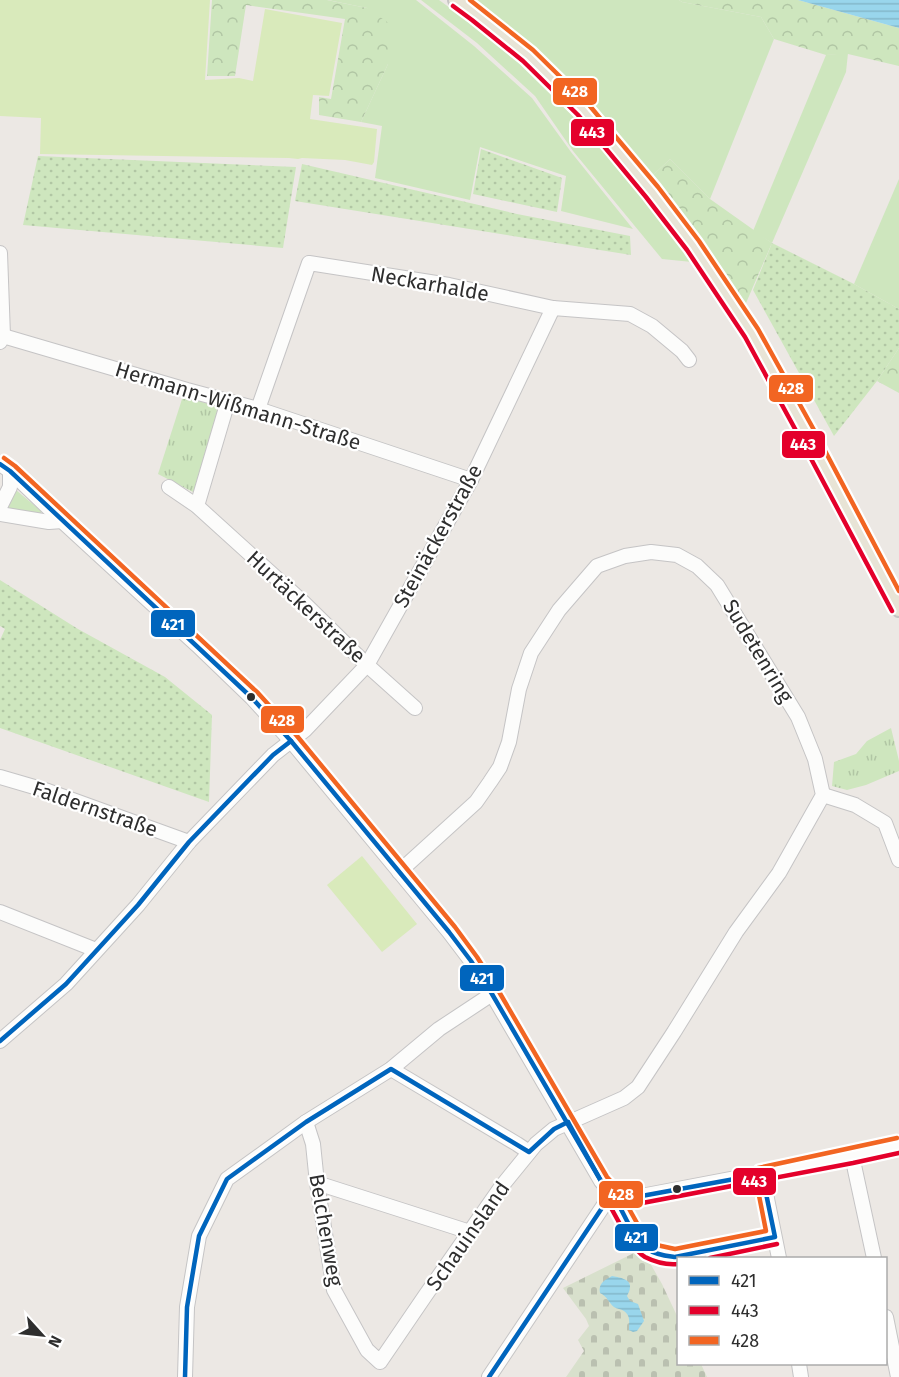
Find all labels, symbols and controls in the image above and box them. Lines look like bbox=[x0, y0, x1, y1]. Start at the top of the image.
line badge: 428 bbox=[552, 77, 598, 106]
text: 428 bbox=[562, 82, 588, 101]
line badge: 443 bbox=[570, 118, 615, 147]
text: 443 bbox=[579, 123, 605, 142]
street label: Neckarhalde bbox=[369, 261, 491, 307]
street label: Hermann-Wißmann-Straße bbox=[112, 356, 364, 456]
line badge: 428 bbox=[768, 374, 814, 403]
text: 428 bbox=[778, 379, 804, 398]
line badge: 443 bbox=[781, 430, 826, 459]
text: 443 bbox=[790, 435, 816, 454]
street label: Steinäckerstraße bbox=[388, 460, 488, 612]
street label: Hurtäckerstraße bbox=[241, 545, 371, 669]
street label: Sudetenring bbox=[717, 595, 799, 707]
line badge: 421 bbox=[150, 609, 196, 638]
text: 421 bbox=[161, 615, 185, 634]
unlabelled marker bbox=[245, 691, 257, 703]
line badge: 428 bbox=[260, 705, 305, 734]
text: 428 bbox=[269, 711, 295, 730]
street label: Faldernstraße bbox=[29, 775, 161, 843]
line badge: 421 bbox=[459, 964, 505, 992]
text: 421 bbox=[470, 969, 494, 988]
line badge: 443 bbox=[732, 1167, 777, 1196]
street label: Belchenweg bbox=[303, 1172, 349, 1288]
text: 443 bbox=[741, 1172, 767, 1191]
street label: Schauinsland bbox=[421, 1176, 515, 1296]
line badge: 428 bbox=[598, 1180, 644, 1209]
unlabelled marker bbox=[671, 1183, 683, 1195]
text: 428 bbox=[608, 1185, 634, 1204]
line badge: 421 bbox=[614, 1223, 659, 1252]
text: 421 bbox=[624, 1228, 648, 1247]
legend bbox=[677, 1257, 887, 1365]
text: 421 bbox=[731, 1270, 756, 1292]
text: 443 bbox=[731, 1300, 759, 1322]
north arrow bbox=[12, 1305, 72, 1365]
text: 428 bbox=[731, 1330, 759, 1352]
text: N bbox=[44, 1333, 66, 1351]

